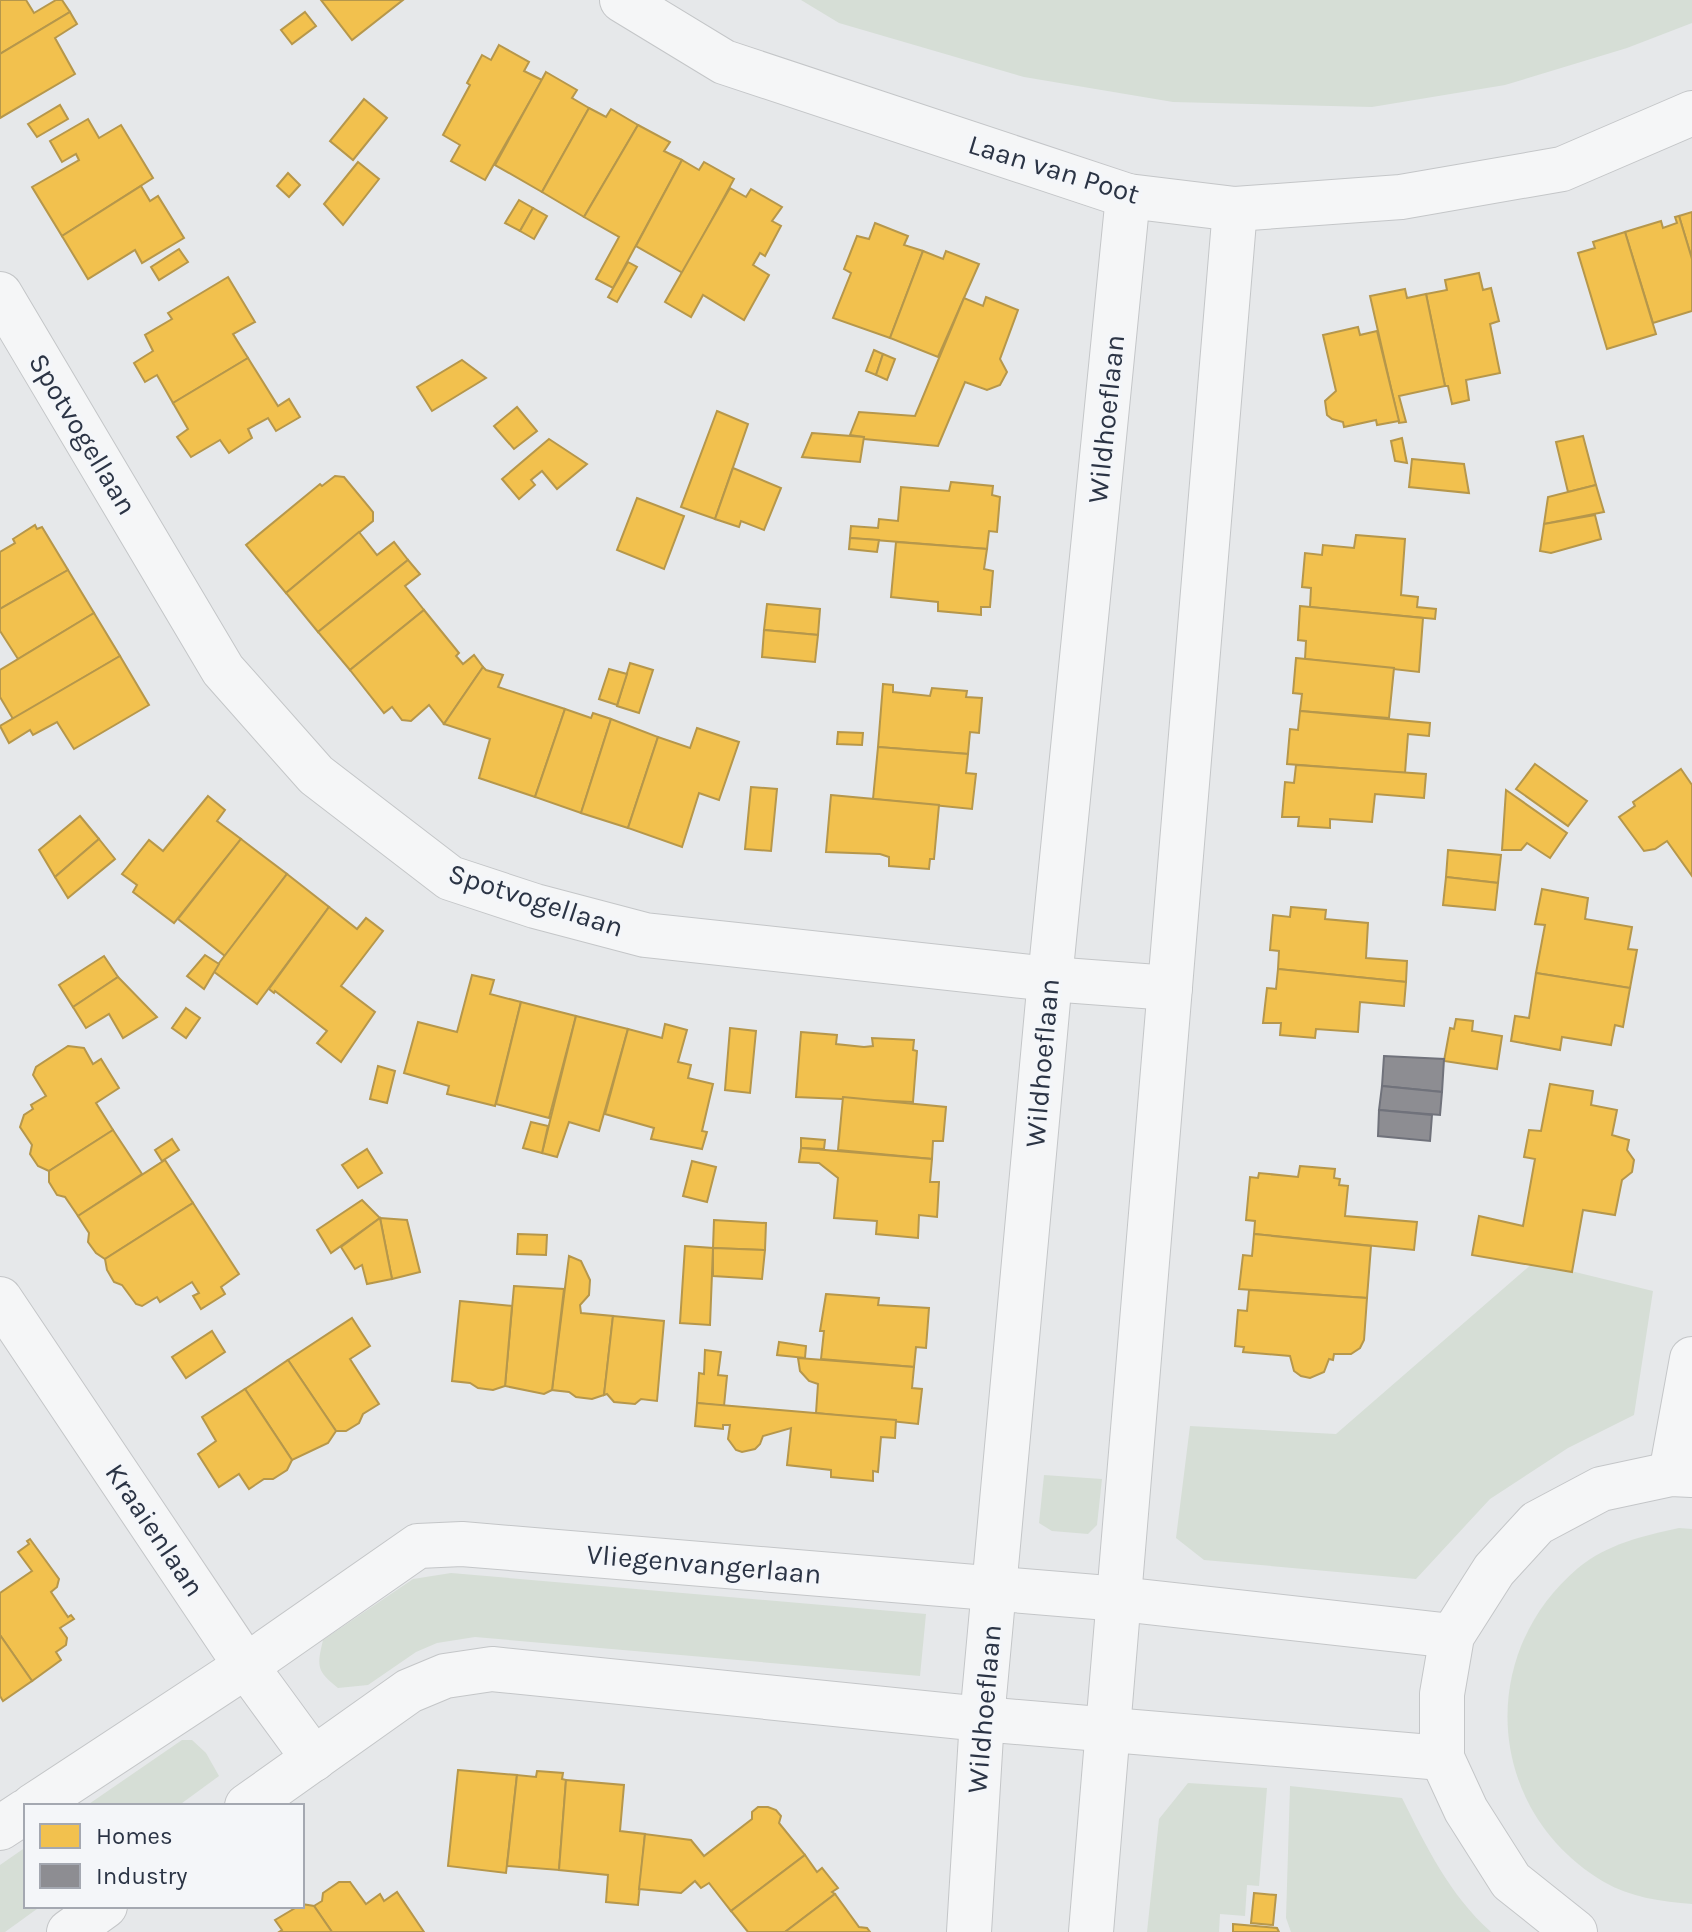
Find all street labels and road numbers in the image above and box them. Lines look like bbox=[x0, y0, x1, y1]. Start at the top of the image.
street label: Laan van Poot bbox=[964, 127, 1144, 211]
street label: Wildhoeflaan bbox=[1081, 333, 1131, 505]
street label: Spotvogellaan bbox=[22, 347, 144, 521]
street label: Spotvogellaan bbox=[444, 856, 628, 944]
street label: Wildhoeflaan bbox=[1018, 977, 1066, 1149]
street label: Kraaienlaan bbox=[98, 1457, 212, 1603]
street label: Vliegenvangerlaan bbox=[585, 1537, 823, 1591]
street label: Wildhoeflaan bbox=[960, 1623, 1008, 1795]

